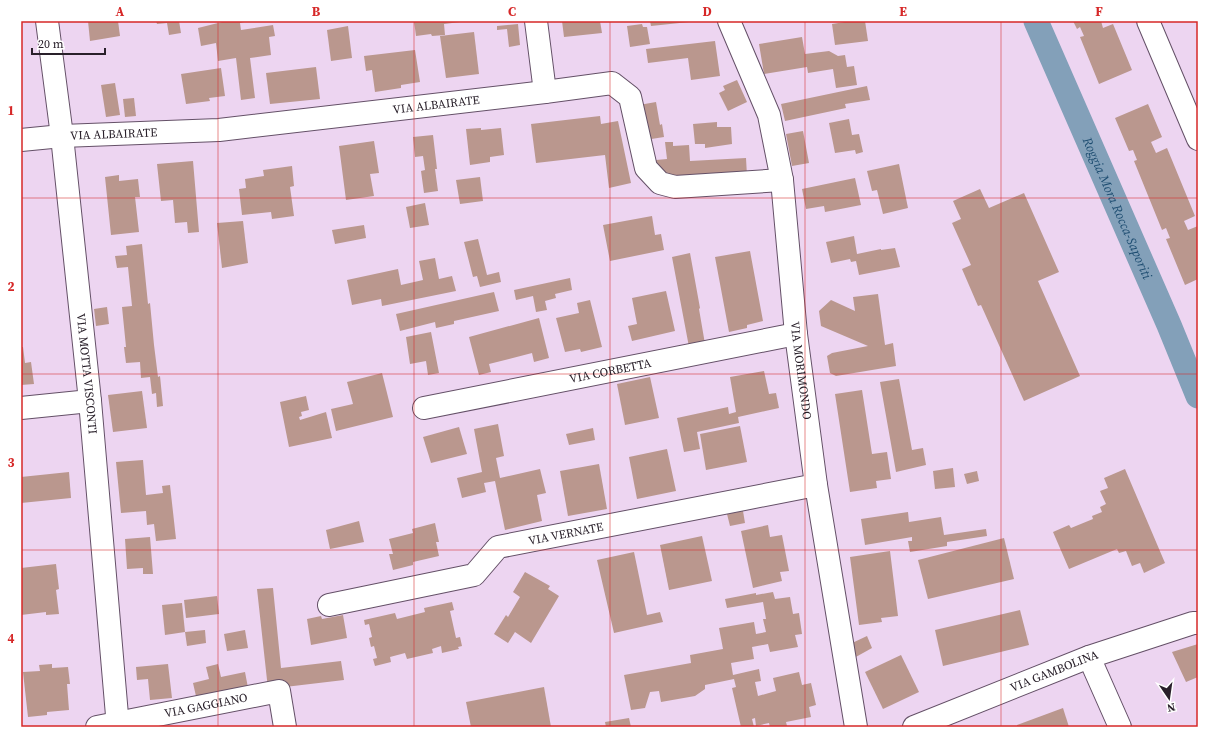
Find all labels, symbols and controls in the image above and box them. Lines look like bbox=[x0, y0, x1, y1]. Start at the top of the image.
text: A bbox=[116, 3, 125, 20]
text: B bbox=[312, 3, 321, 20]
text: C bbox=[508, 3, 516, 20]
text: D bbox=[702, 3, 712, 20]
text: E bbox=[899, 3, 907, 20]
text: F bbox=[1095, 3, 1103, 20]
scale bar bbox=[32, 30, 105, 56]
text: 20 m bbox=[38, 36, 64, 52]
street label: VIA ALBAIRATE bbox=[392, 92, 481, 118]
text: 1 bbox=[7, 102, 15, 119]
street label: VIA ALBAIRATE bbox=[70, 124, 158, 144]
water label: Roggia Mora Rocca-Saporiti bbox=[1079, 133, 1156, 282]
text: 2 bbox=[7, 278, 15, 295]
street label: VIA MOTTA VISCONTI bbox=[73, 312, 101, 435]
street label: VIA MORIMONDO bbox=[787, 321, 815, 421]
street label: VIA CORBETTA bbox=[568, 355, 653, 387]
text: 3 bbox=[7, 454, 15, 471]
street label: VIA VERNATE bbox=[527, 519, 605, 549]
text: 4 bbox=[7, 630, 15, 647]
street label: VIA GAMBOLINA bbox=[1008, 647, 1100, 696]
north arrow bbox=[1149, 678, 1189, 718]
street label: VIA GAGGIANO bbox=[163, 689, 249, 722]
text: N bbox=[1166, 699, 1177, 715]

